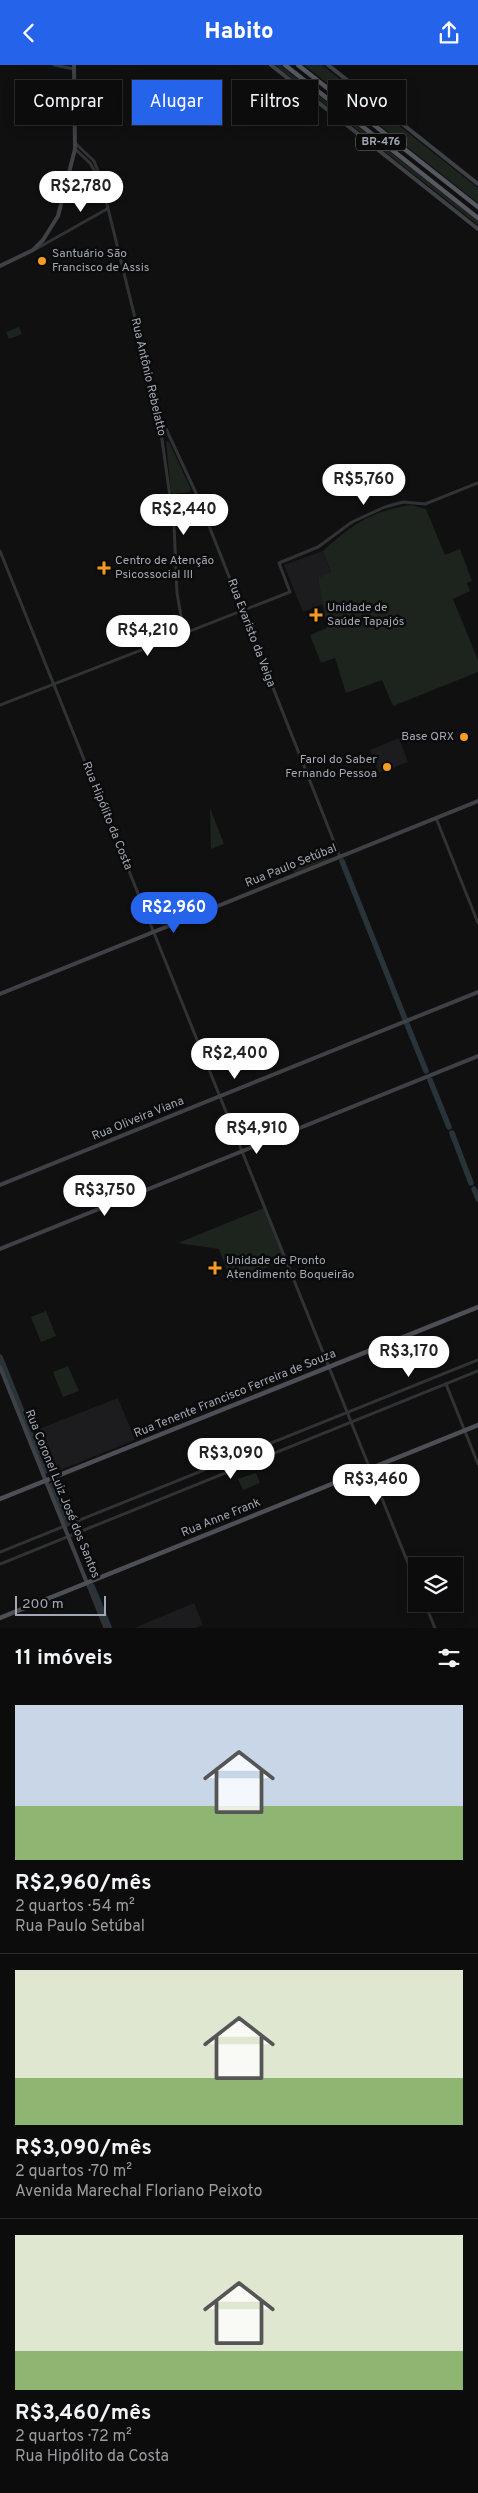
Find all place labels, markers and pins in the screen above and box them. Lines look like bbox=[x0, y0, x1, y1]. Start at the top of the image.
pin: R$2,780 bbox=[35, 171, 127, 213]
place label: Santuário São Francisco de Assis bbox=[52, 246, 149, 276]
marker: Santuário São Francisco de Assis bbox=[36, 255, 48, 267]
pin: R$5,760 bbox=[318, 463, 410, 506]
pin: R$2,440 bbox=[138, 493, 230, 536]
place label: Centro de Atenção Psicossocial III bbox=[115, 553, 215, 583]
marker: Centro de Atenção Psicossocial III bbox=[97, 561, 111, 575]
place label: Unidade de Saúde Tapajós bbox=[327, 600, 404, 630]
marker: Unidade de Saúde Tapajós bbox=[309, 608, 323, 622]
pin: R$4,210 bbox=[102, 615, 194, 657]
place label: Base QRX bbox=[401, 729, 454, 745]
marker: Base QRX bbox=[458, 731, 470, 743]
place label: Farol do Saber Fernando Pessoa bbox=[285, 752, 377, 782]
marker: Farol do Saber Fernando Pessoa bbox=[381, 761, 393, 773]
pin: R$2,960 bbox=[128, 891, 220, 934]
pin: R$2,400 bbox=[189, 1037, 281, 1080]
pin: R$4,910 bbox=[211, 1113, 303, 1155]
pin: R$3,750 bbox=[59, 1175, 151, 1217]
place label: Unidade de Pronto Atendimento Boqueirão bbox=[226, 1253, 355, 1283]
marker: Unidade de Pronto Atendimento Boqueirão bbox=[208, 1261, 222, 1275]
pin: R$3,170 bbox=[363, 1335, 455, 1378]
pin: R$3,090 bbox=[185, 1437, 277, 1480]
pin: R$3,460 bbox=[330, 1463, 422, 1506]

